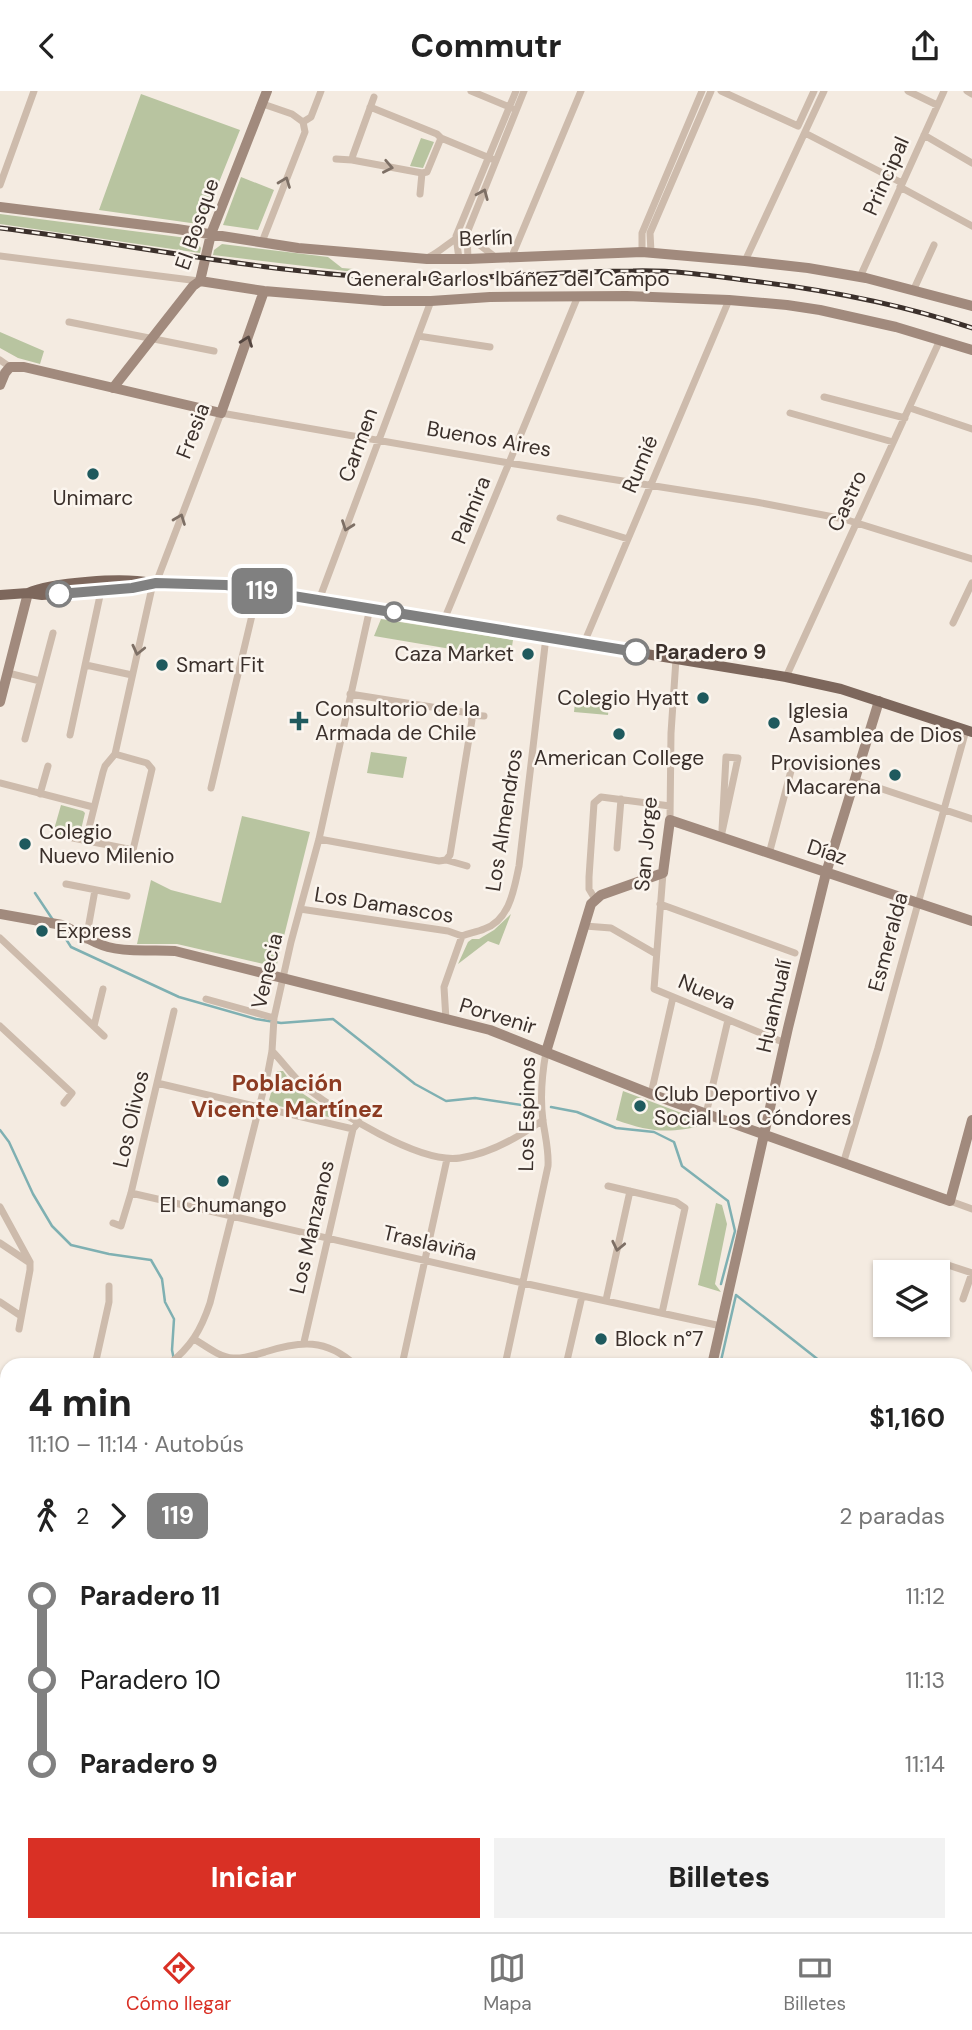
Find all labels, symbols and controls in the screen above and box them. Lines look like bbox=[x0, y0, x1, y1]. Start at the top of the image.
text: Commutr bbox=[411, 25, 561, 67]
icon: back bbox=[28, 27, 66, 65]
icon: share bbox=[906, 27, 944, 65]
street label: Principal bbox=[856, 132, 916, 220]
one-way arrow bbox=[382, 159, 394, 174]
street label: El Bosque bbox=[168, 175, 226, 273]
one-way arrow bbox=[277, 177, 291, 189]
one-way arrow bbox=[475, 189, 489, 201]
street label: Berlín bbox=[459, 223, 513, 253]
street label: General Carlos Ibáñez del Campo bbox=[346, 265, 670, 293]
one-way arrow bbox=[238, 335, 252, 347]
street label: Fresia bbox=[170, 399, 216, 463]
street label: Carmen bbox=[332, 404, 384, 486]
street label: Buenos Aires bbox=[424, 414, 554, 464]
street label: Rumié bbox=[615, 431, 665, 497]
marker: Unimarc bbox=[85, 466, 101, 482]
street label: Castro bbox=[821, 466, 873, 536]
street label: Palmira bbox=[445, 472, 497, 548]
place label: Unimarc bbox=[53, 484, 133, 512]
one-way arrow bbox=[172, 514, 186, 526]
one-way arrow bbox=[341, 520, 355, 532]
line badge: 119 bbox=[222, 568, 302, 614]
text: 119 bbox=[246, 575, 278, 606]
unlabelled marker bbox=[46, 581, 72, 607]
unlabelled marker bbox=[384, 602, 404, 622]
place label: Paradero 9 bbox=[655, 638, 766, 666]
marker: Paradero 9 bbox=[623, 639, 649, 665]
place label: Caza Market bbox=[394, 640, 514, 668]
one-way arrow bbox=[131, 644, 146, 656]
marker: Caza Market bbox=[520, 646, 536, 662]
place label: Smart Fit bbox=[176, 651, 264, 679]
marker: Smart Fit bbox=[154, 657, 170, 673]
place label: Colegio Hyatt bbox=[557, 684, 689, 712]
marker: Colegio Hyatt bbox=[695, 690, 711, 706]
place label: Consultorio de la Armada de Chile bbox=[315, 695, 480, 747]
place label: Iglesia Asamblea de Dios bbox=[788, 697, 963, 749]
marker: Consultorio de la Armada de Chile bbox=[289, 711, 309, 731]
marker: Iglesia Asamblea de Dios bbox=[766, 715, 782, 731]
marker: American College bbox=[611, 726, 627, 742]
place label: American College bbox=[534, 744, 704, 772]
street label: Los Almendros bbox=[479, 747, 529, 893]
place label: Provisiones Macarena bbox=[771, 749, 881, 801]
marker: Provisiones Macarena bbox=[887, 767, 903, 783]
street label: San Jorge bbox=[628, 795, 664, 893]
place label: Colegio Nuevo Milenio bbox=[39, 818, 175, 870]
street label: Díaz bbox=[804, 832, 850, 872]
marker: Colegio Nuevo Milenio bbox=[17, 836, 33, 852]
street label: Los Damascos bbox=[312, 880, 456, 930]
street label: Esmeralda bbox=[861, 889, 915, 995]
place label: Express bbox=[56, 917, 132, 945]
marker: Express bbox=[34, 923, 50, 939]
street label: Venecia bbox=[245, 930, 289, 1012]
street label: Huanhualí bbox=[750, 956, 798, 1055]
street label: Nueva bbox=[674, 967, 740, 1017]
street label: Porvenir bbox=[456, 991, 540, 1041]
street label: Los Espinos bbox=[512, 1056, 542, 1172]
street label: Los Olivos bbox=[106, 1068, 156, 1170]
district label: Población Vicente Martínez bbox=[191, 1068, 383, 1124]
place label: Club Deportivo y Social Los Cóndores bbox=[654, 1080, 852, 1132]
marker: Club Deportivo y Social Los Cóndores bbox=[632, 1098, 648, 1114]
street label: Los Manzanos bbox=[283, 1157, 341, 1297]
marker: El Chumango bbox=[215, 1173, 231, 1189]
place label: El Chumango bbox=[159, 1191, 287, 1219]
street label: Traslaviña bbox=[380, 1219, 480, 1267]
one-way arrow bbox=[612, 1240, 626, 1252]
map controls bbox=[873, 1260, 950, 1337]
button: layers bbox=[873, 1260, 950, 1337]
place label: Block n°7 bbox=[615, 1325, 703, 1353]
marker: Block n°7 bbox=[593, 1331, 609, 1347]
text: 4 min bbox=[28, 1378, 132, 1428]
text: $1,160 bbox=[869, 1401, 945, 1435]
text: 11:10 – 11:14 · Autobús bbox=[28, 1429, 244, 1459]
icon: walk bbox=[28, 1497, 66, 1535]
icon: forward bbox=[99, 1497, 137, 1535]
text: 119 bbox=[161, 1500, 194, 1531]
text: 2 bbox=[76, 1501, 89, 1531]
text: 2 paradas bbox=[839, 1501, 945, 1531]
text: Paradero 11 bbox=[80, 1579, 220, 1613]
text: 11:12 bbox=[906, 1581, 945, 1611]
text: Paradero 10 bbox=[80, 1663, 221, 1697]
text: 11:13 bbox=[905, 1665, 945, 1695]
text: Paradero 9 bbox=[80, 1747, 218, 1781]
text: 11:14 bbox=[905, 1749, 945, 1779]
button: Iniciar bbox=[28, 1838, 480, 1918]
button: Billetes bbox=[494, 1838, 945, 1918]
tab: Cómo llegar bbox=[126, 1949, 231, 2016]
tab: Mapa bbox=[483, 1949, 532, 2016]
tab: Billetes bbox=[784, 1949, 846, 2016]

